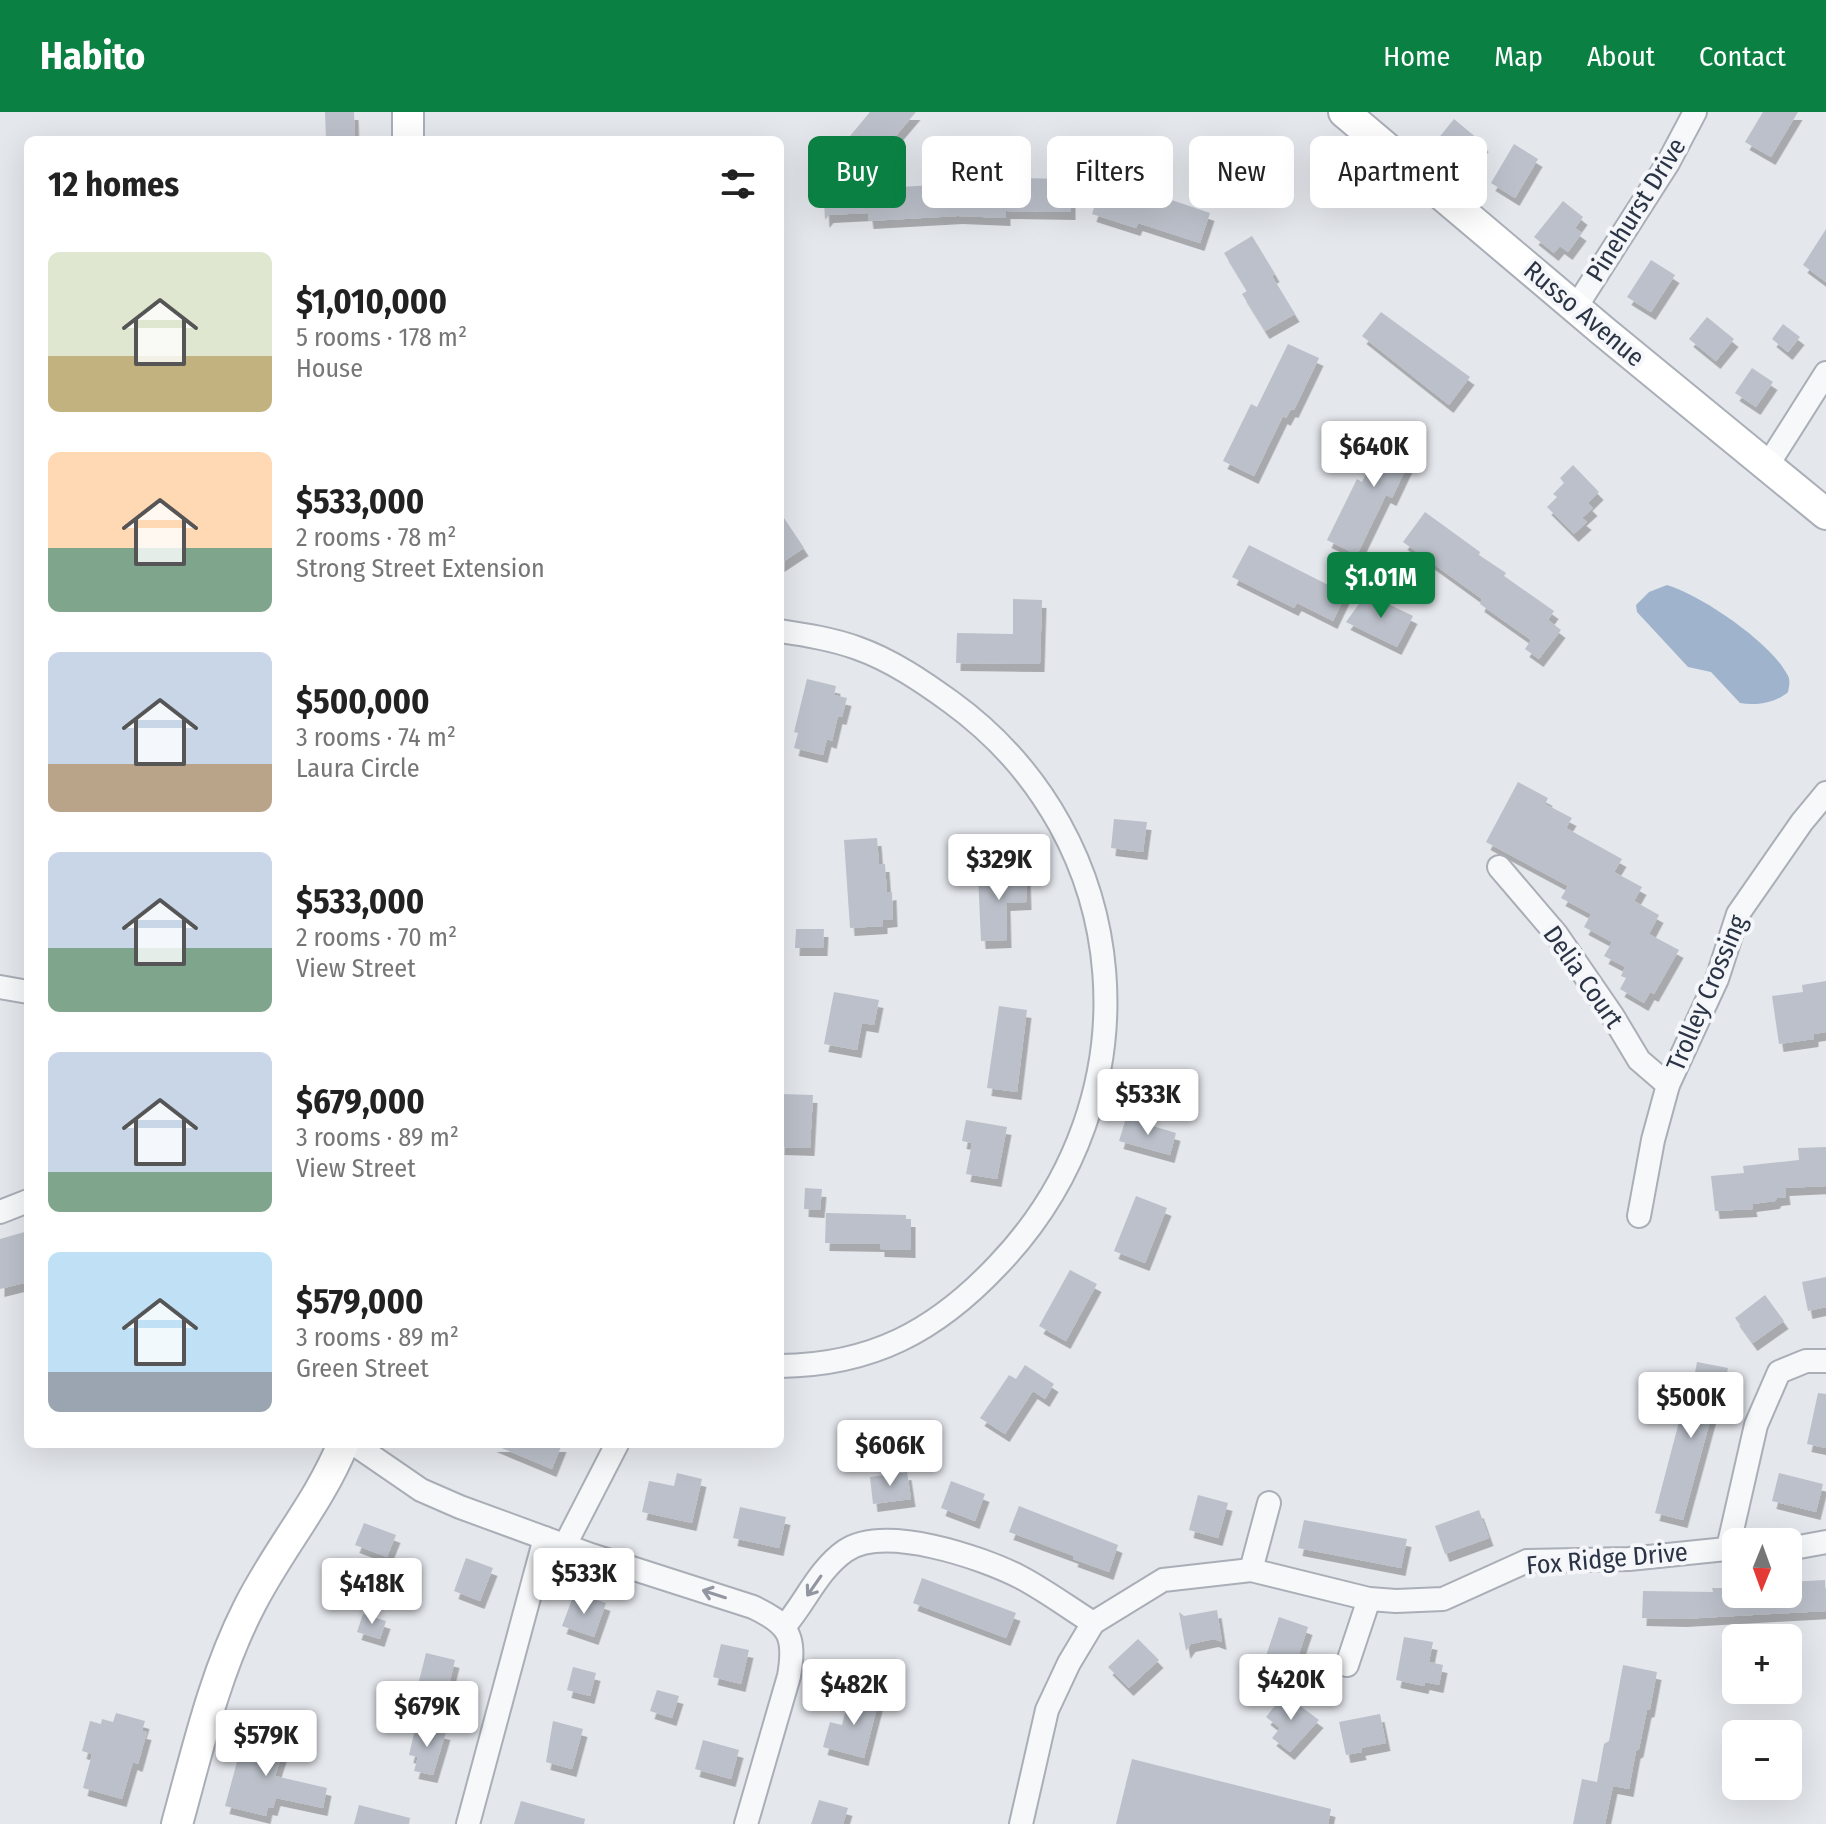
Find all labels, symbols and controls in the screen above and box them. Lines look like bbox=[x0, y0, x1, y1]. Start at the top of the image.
text: Habito bbox=[40, 33, 145, 79]
text: Home bbox=[1383, 40, 1450, 73]
text: Map bbox=[1494, 40, 1543, 73]
text: About bbox=[1587, 40, 1655, 73]
text: Contact bbox=[1699, 40, 1786, 73]
street label: Pinehurst Drive bbox=[1580, 132, 1692, 288]
chip: Buy bbox=[808, 136, 906, 208]
chip: Rent bbox=[922, 136, 1031, 208]
chip: Filters bbox=[1047, 136, 1173, 208]
chip: New bbox=[1189, 136, 1294, 208]
chip: Apartment bbox=[1310, 136, 1487, 208]
icon: filters bbox=[716, 162, 760, 206]
text: 12 homes bbox=[48, 164, 179, 205]
street label: Russo Avenue bbox=[1517, 255, 1651, 373]
text: $1,010,000 bbox=[296, 281, 447, 322]
icon: home bbox=[112, 284, 208, 380]
text: 5 rooms · 178 m² bbox=[296, 322, 467, 353]
text: House bbox=[296, 353, 363, 384]
pin: $640K bbox=[1318, 421, 1430, 489]
text: $640K bbox=[1339, 431, 1409, 462]
text: $533,000 bbox=[296, 481, 424, 522]
icon: home bbox=[112, 484, 208, 580]
text: 2 rooms · 78 m² bbox=[296, 522, 457, 553]
pin: $1.01M bbox=[1316, 552, 1446, 620]
text: Strong Street Extension bbox=[296, 553, 545, 584]
text: $1.01M bbox=[1345, 562, 1417, 593]
text: $500,000 bbox=[296, 681, 430, 722]
icon: home bbox=[112, 684, 208, 780]
text: 3 rooms · 74 m² bbox=[296, 722, 456, 753]
text: Laura Circle bbox=[296, 753, 420, 784]
pin: $329K bbox=[943, 834, 1055, 902]
text: $329K bbox=[966, 844, 1032, 875]
text: $533,000 bbox=[296, 881, 424, 922]
icon: home bbox=[112, 884, 208, 980]
street label: Trolley Crossing bbox=[1660, 910, 1754, 1076]
street label: Delia Court bbox=[1537, 920, 1630, 1035]
text: 2 rooms · 70 m² bbox=[296, 922, 457, 953]
text: View Street bbox=[296, 953, 416, 984]
pin: $533K bbox=[1092, 1069, 1204, 1137]
text: $533K bbox=[1115, 1079, 1181, 1110]
text: $679,000 bbox=[296, 1081, 425, 1122]
icon: home bbox=[112, 1084, 208, 1180]
text: 3 rooms · 89 m² bbox=[296, 1122, 459, 1153]
text: View Street bbox=[296, 1153, 416, 1184]
text: $579,000 bbox=[296, 1281, 424, 1322]
icon: home bbox=[112, 1284, 208, 1380]
text: 3 rooms · 89 m² bbox=[296, 1322, 459, 1353]
text: Green Street bbox=[296, 1353, 429, 1384]
pin: $500K bbox=[1635, 1372, 1747, 1440]
text: $500K bbox=[1656, 1382, 1726, 1413]
pin: $606K bbox=[834, 1420, 946, 1488]
text: $606K bbox=[855, 1430, 925, 1461]
north arrow bbox=[1722, 1528, 1802, 1608]
map controls bbox=[1722, 1528, 1802, 1800]
street label: Fox Ridge Drive bbox=[1525, 1537, 1689, 1581]
pin: $533K bbox=[528, 1548, 640, 1616]
pin: $418K bbox=[316, 1558, 428, 1626]
text: $533K bbox=[551, 1558, 617, 1589]
text: $418K bbox=[340, 1568, 404, 1599]
one-way arrow bbox=[806, 1574, 822, 1596]
one-way arrow bbox=[702, 1586, 728, 1601]
button: + bbox=[1722, 1624, 1802, 1704]
pin: $420K bbox=[1235, 1654, 1347, 1722]
pin: $482K bbox=[798, 1659, 910, 1727]
text: $420K bbox=[1257, 1664, 1325, 1695]
text: $482K bbox=[820, 1669, 888, 1700]
pin: $679K bbox=[371, 1681, 483, 1749]
text: $679K bbox=[394, 1691, 460, 1722]
pin: $579K bbox=[210, 1710, 322, 1778]
text: $579K bbox=[234, 1720, 298, 1751]
button: − bbox=[1722, 1720, 1802, 1800]

